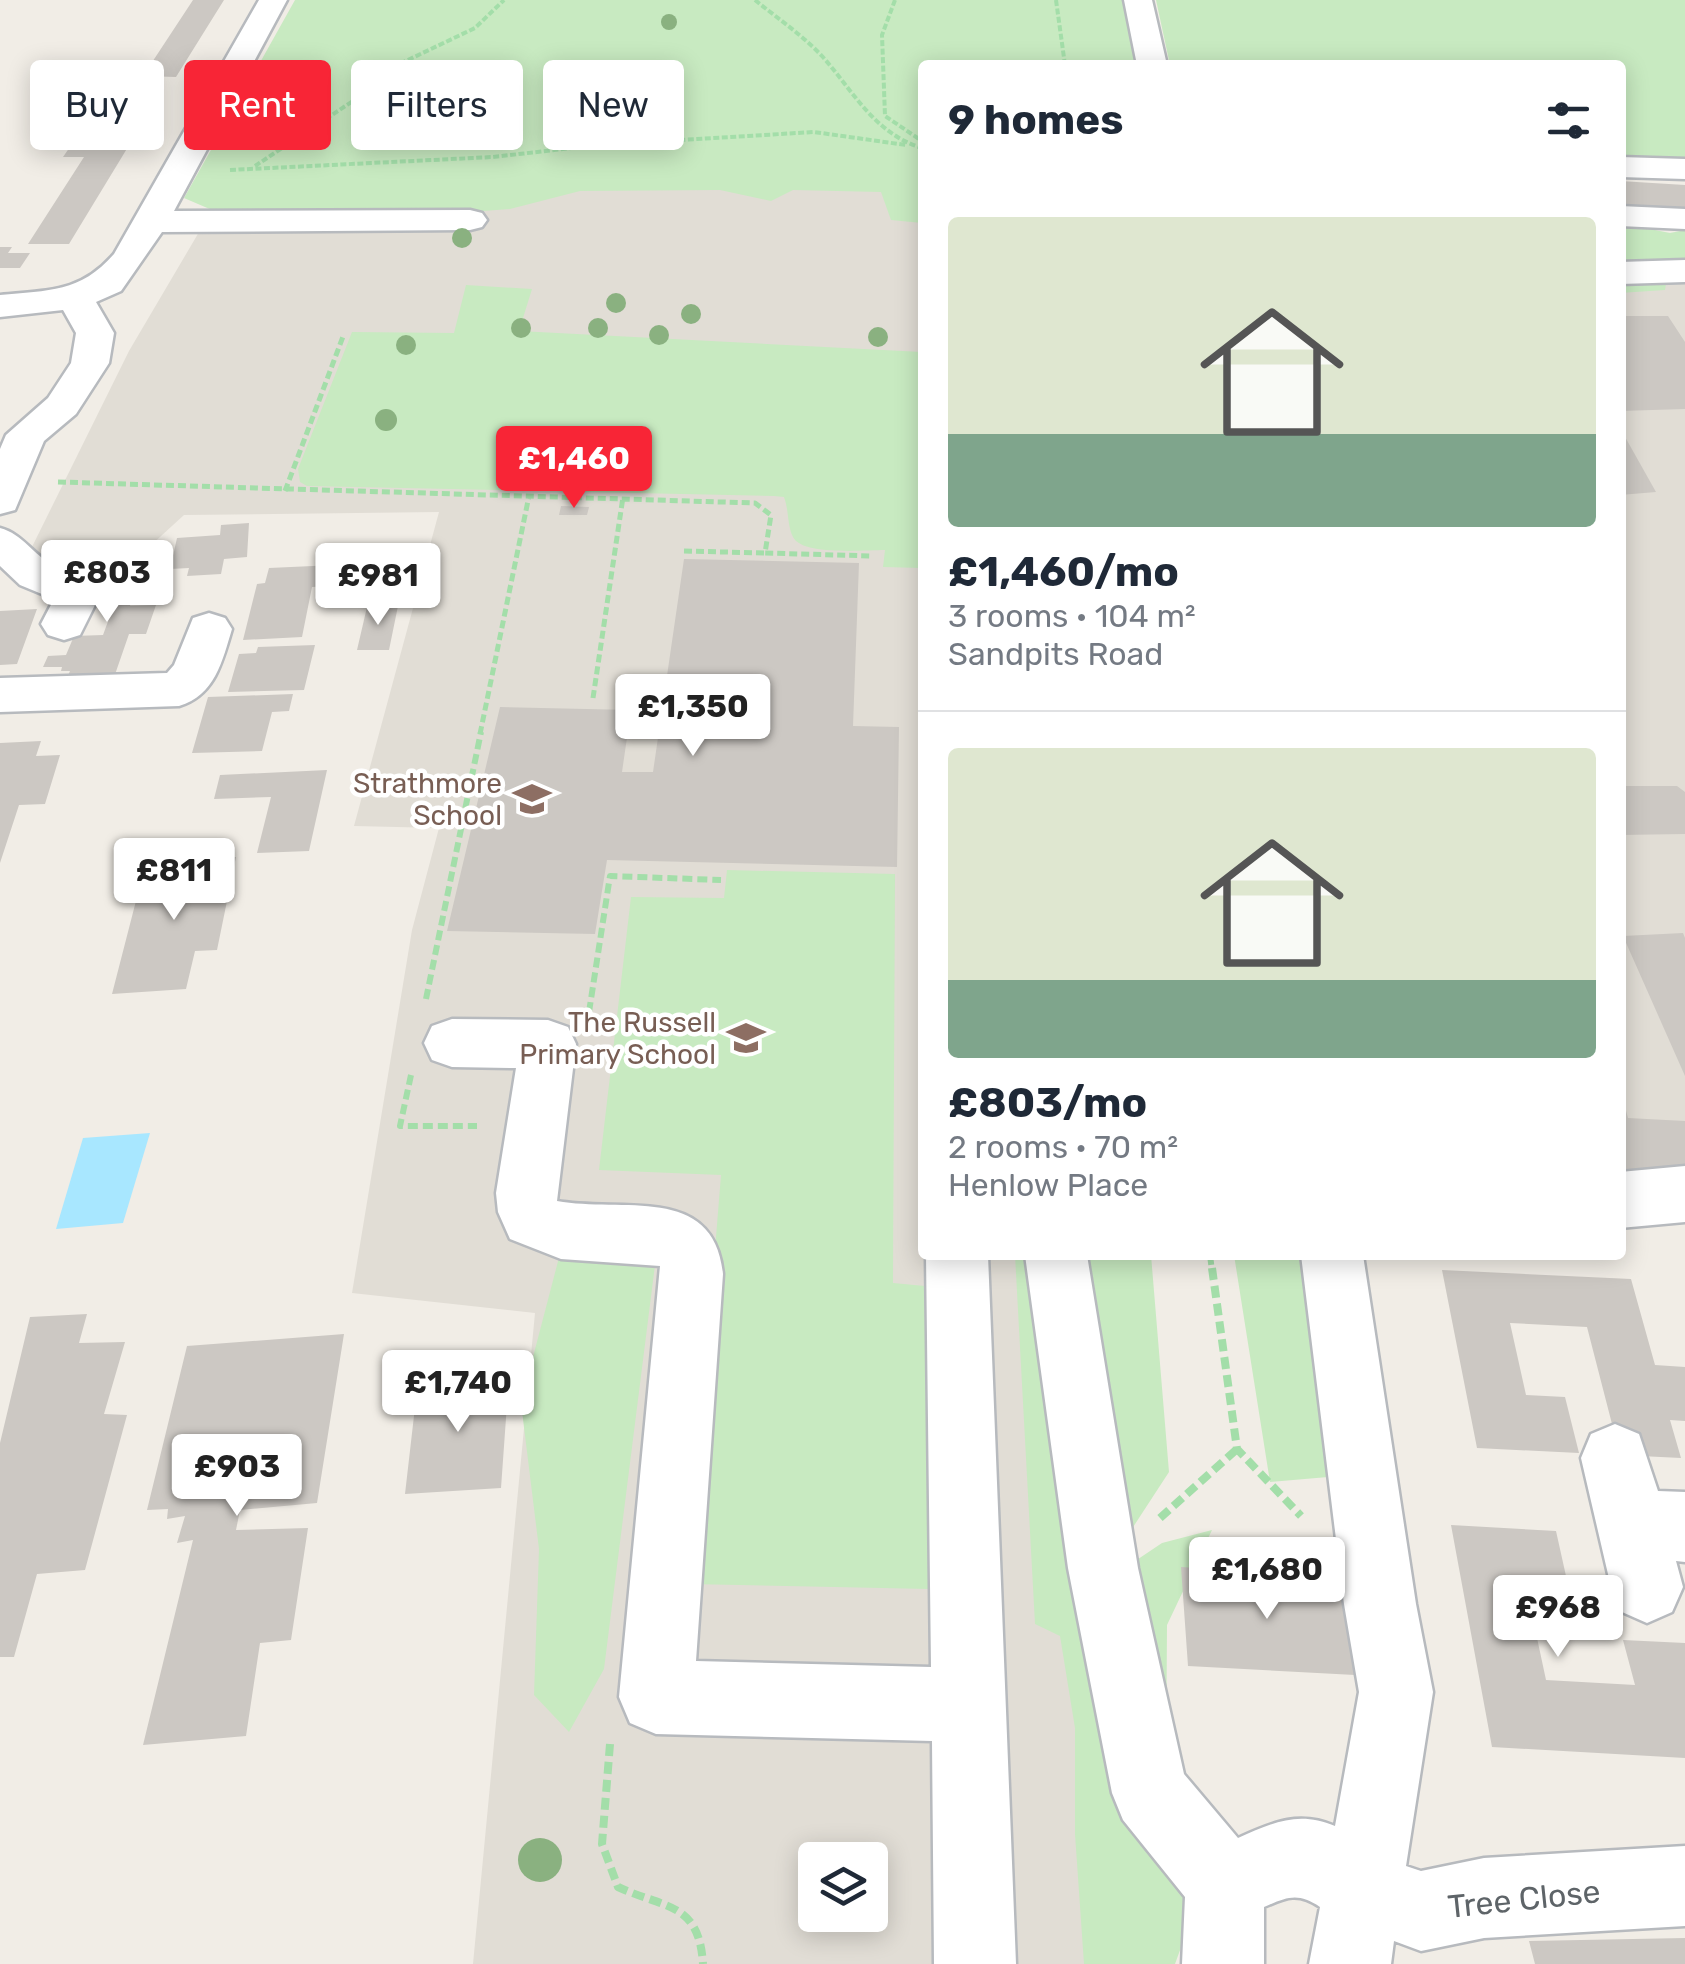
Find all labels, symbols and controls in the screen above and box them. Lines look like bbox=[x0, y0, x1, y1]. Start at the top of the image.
chip: Buy bbox=[30, 60, 164, 150]
chip: Rent bbox=[184, 60, 331, 150]
chip: Filters bbox=[351, 60, 523, 150]
chip: New bbox=[543, 60, 684, 150]
icon: filters bbox=[1541, 93, 1596, 148]
text: 9 homes bbox=[948, 95, 1123, 145]
icon: home bbox=[1182, 282, 1362, 462]
pin: £1,460 bbox=[493, 426, 655, 511]
text: £1,460 bbox=[518, 439, 630, 477]
pin: £803 bbox=[48, 540, 166, 625]
pin: £981 bbox=[319, 543, 437, 628]
text: £1,460/mo bbox=[948, 547, 1179, 597]
text: £803 bbox=[63, 553, 151, 591]
text: £981 bbox=[337, 556, 419, 594]
text: 3 rooms · 104 m² bbox=[948, 597, 1196, 635]
text: Sandpits Road bbox=[948, 635, 1163, 673]
pin: £1,350 bbox=[612, 674, 774, 759]
text: £1,350 bbox=[637, 687, 749, 725]
place label: Strathmore School bbox=[353, 767, 502, 832]
school or university icon: Strathmore School bbox=[511, 778, 553, 820]
icon: home bbox=[1182, 813, 1362, 993]
pin: £811 bbox=[115, 838, 233, 923]
text: £811 bbox=[136, 851, 212, 889]
place label: The Russell Primary School bbox=[519, 1006, 716, 1071]
school or university icon: The Russell Primary School bbox=[725, 1017, 767, 1059]
text: £803/mo bbox=[948, 1078, 1147, 1128]
text: 2 rooms · 70 m² bbox=[948, 1128, 1178, 1166]
text: Henlow Place bbox=[948, 1166, 1148, 1204]
pin: £1,740 bbox=[377, 1350, 539, 1435]
text: £1,740 bbox=[404, 1363, 512, 1401]
pin: £903 bbox=[178, 1434, 296, 1519]
text: £903 bbox=[194, 1447, 280, 1485]
pin: £1,680 bbox=[1186, 1537, 1348, 1622]
text: £1,680 bbox=[1211, 1550, 1323, 1588]
pin: £968 bbox=[1499, 1575, 1617, 1660]
text: £968 bbox=[1515, 1588, 1601, 1626]
map controls bbox=[798, 1842, 888, 1932]
button: layers bbox=[798, 1842, 888, 1932]
street label: Tree Close bbox=[1446, 1872, 1602, 1926]

